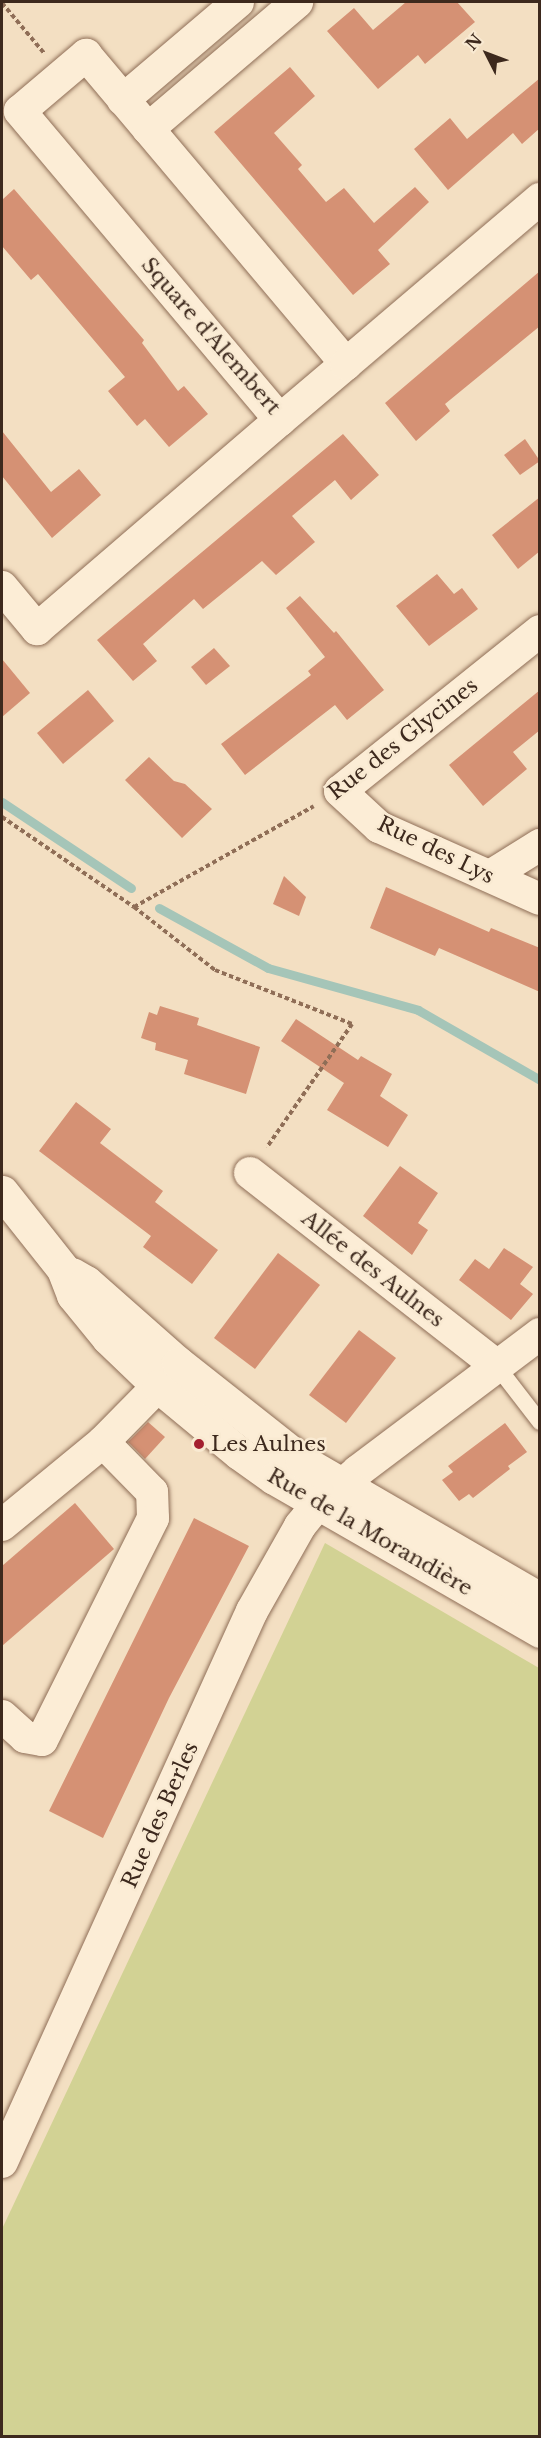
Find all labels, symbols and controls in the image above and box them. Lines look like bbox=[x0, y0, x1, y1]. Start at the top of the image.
north arrow bbox=[457, 24, 517, 84]
text: N bbox=[461, 30, 486, 54]
street label: Square d'Alembert bbox=[136, 253, 286, 419]
street label: Rue des Glycines bbox=[323, 673, 483, 805]
street label: Rue des Lys bbox=[374, 811, 498, 889]
street label: Allée des Aulnes bbox=[296, 1205, 450, 1333]
place label: Les Aulnes bbox=[211, 1431, 327, 1457]
marker: Les Aulnes bbox=[192, 1437, 206, 1451]
street label: Rue de la Morandière bbox=[263, 1463, 477, 1601]
street label: Rue des Berles bbox=[117, 1738, 203, 1892]

